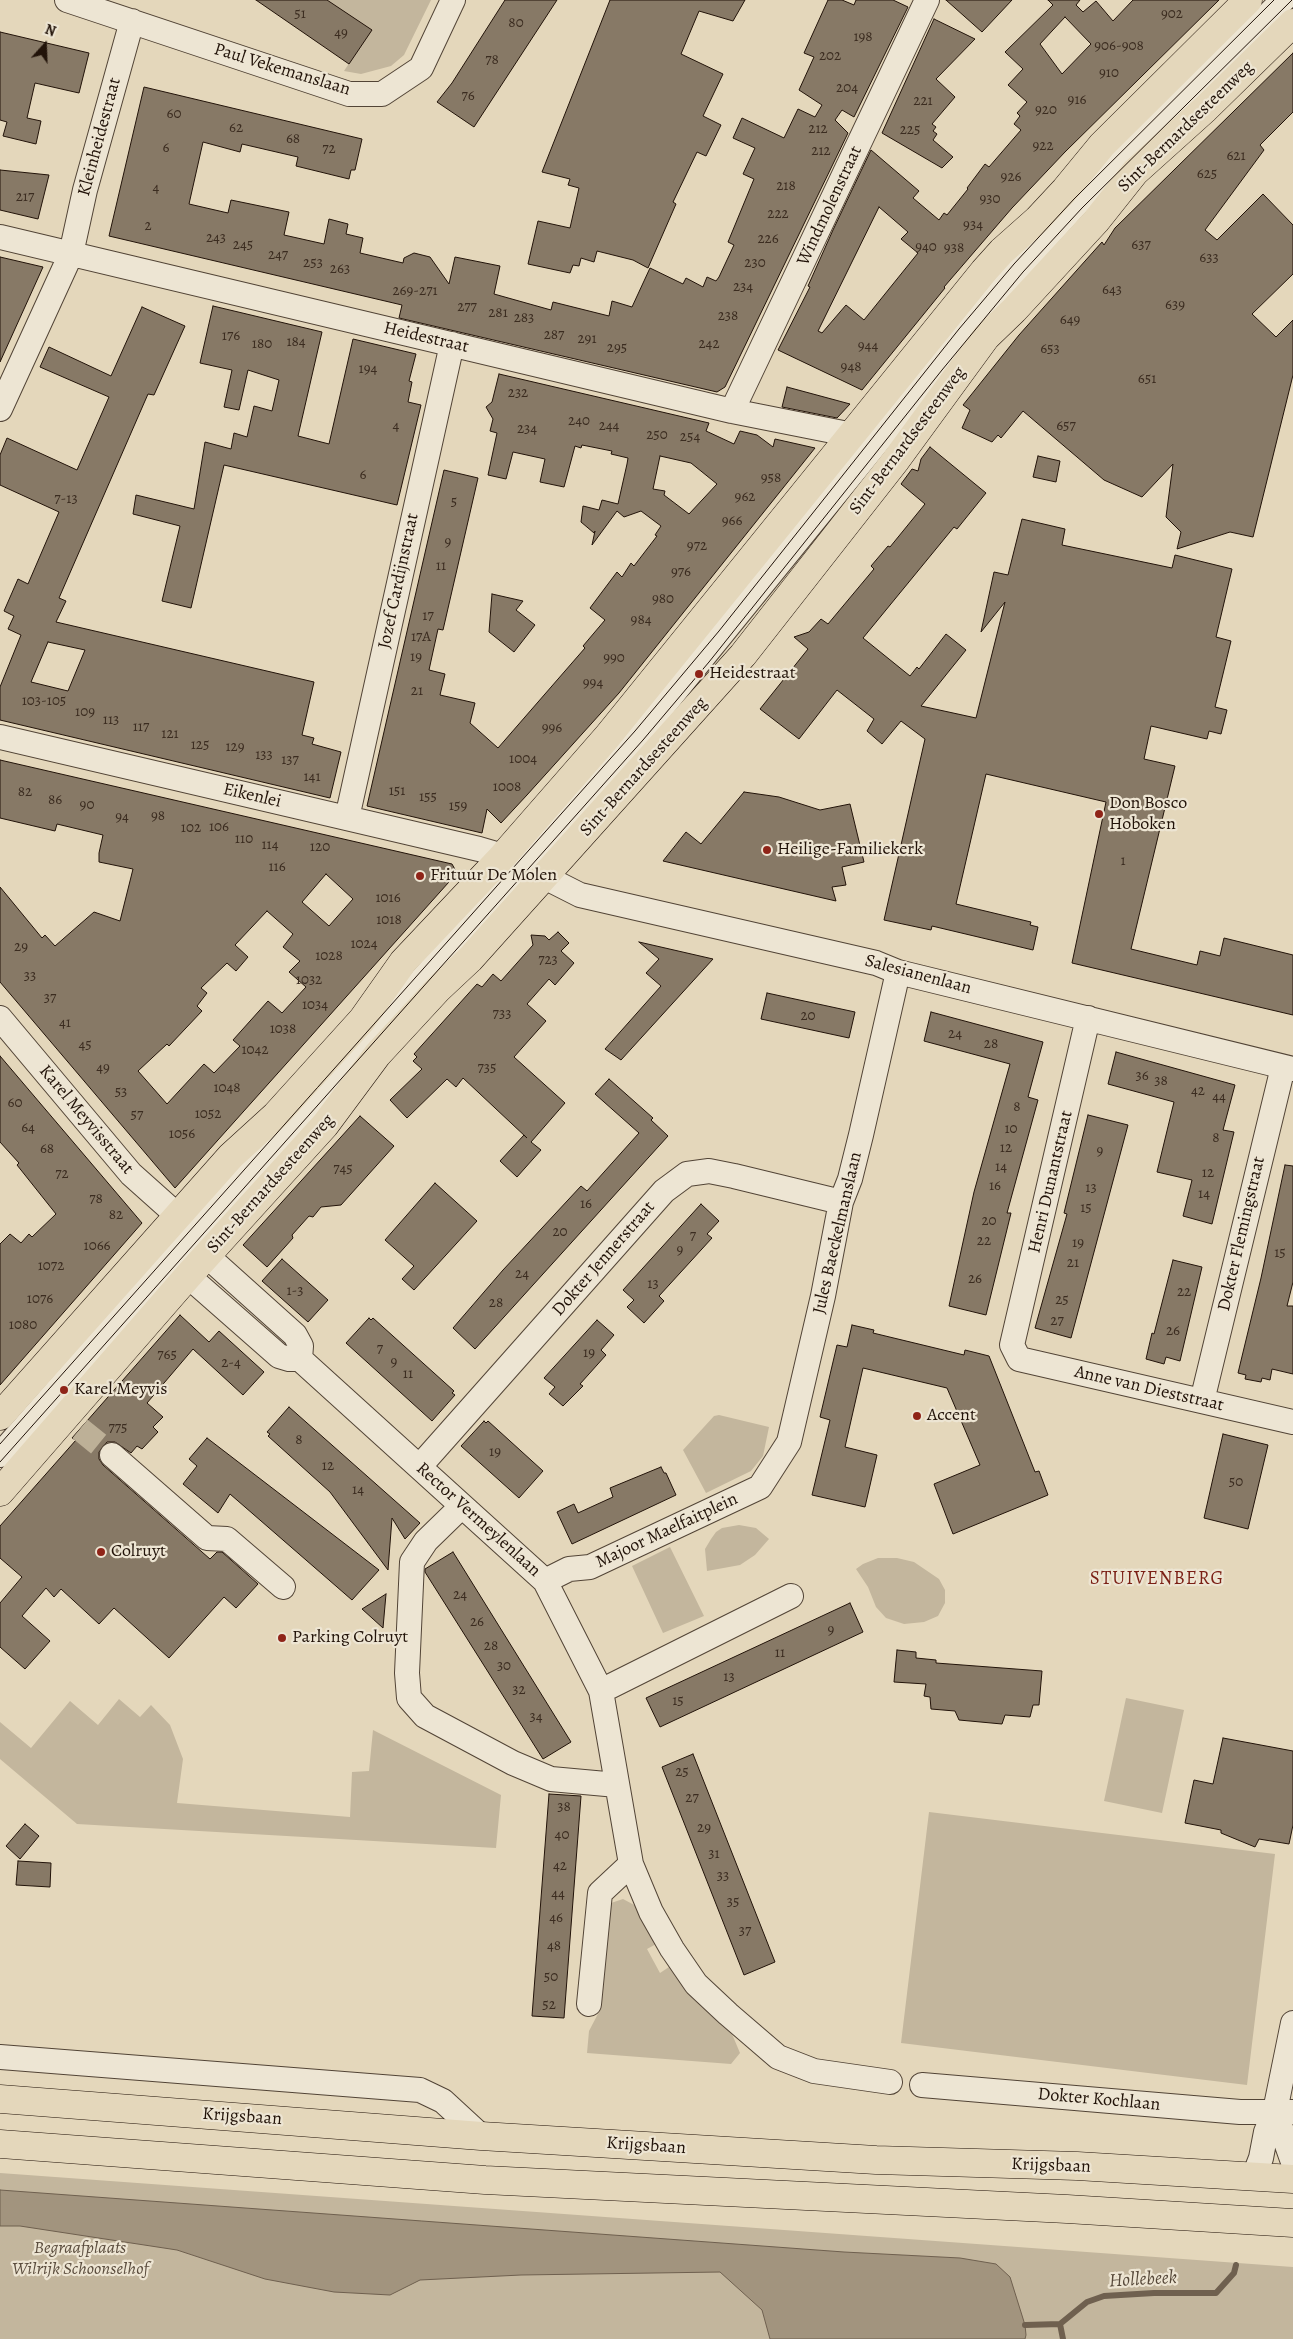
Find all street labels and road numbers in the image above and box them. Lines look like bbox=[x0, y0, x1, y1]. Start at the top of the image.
street label: Paul Vekemanslaan bbox=[211, 39, 353, 101]
street label: Sint-Bernardsesteenweg bbox=[1114, 57, 1258, 197]
street label: Kleinheidestraat bbox=[74, 75, 126, 199]
street label: Windmolenstraat bbox=[793, 143, 867, 269]
street label: Heidestraat bbox=[381, 318, 471, 358]
street label: Sint-Bernardsesteenweg bbox=[845, 363, 971, 519]
street label: Jozef Cardijnstraat bbox=[374, 511, 424, 651]
street label: Sint-Bernardsesteenweg bbox=[576, 693, 712, 841]
street label: Eikenlei bbox=[221, 779, 283, 813]
street label: Salesianenlaan bbox=[862, 950, 974, 1000]
street label: Karel Meyvisstraat bbox=[34, 1061, 138, 1179]
street label: Henri Dunantstraat bbox=[1024, 1109, 1078, 1255]
street label: Sint-Bernardsesteenweg bbox=[203, 1110, 339, 1258]
street label: Jules Baeckelmanslaan bbox=[809, 1150, 867, 1316]
street label: Dokter Flemingstraat bbox=[1214, 1154, 1270, 1314]
street label: Dokter Jennerstraat bbox=[548, 1197, 660, 1321]
street label: Anne van Dieststraat bbox=[1072, 1361, 1226, 1417]
street label: Rector Vermeylenlaan bbox=[411, 1458, 545, 1582]
street label: Majoor Maelfaitplein bbox=[593, 1489, 741, 1573]
street label: Dokter Kochlaan bbox=[1037, 2084, 1161, 2116]
street label: Krijgsbaan bbox=[201, 2103, 283, 2131]
street label: Krijgsbaan bbox=[605, 2132, 687, 2160]
street label: Krijgsbaan bbox=[1011, 2154, 1091, 2178]

